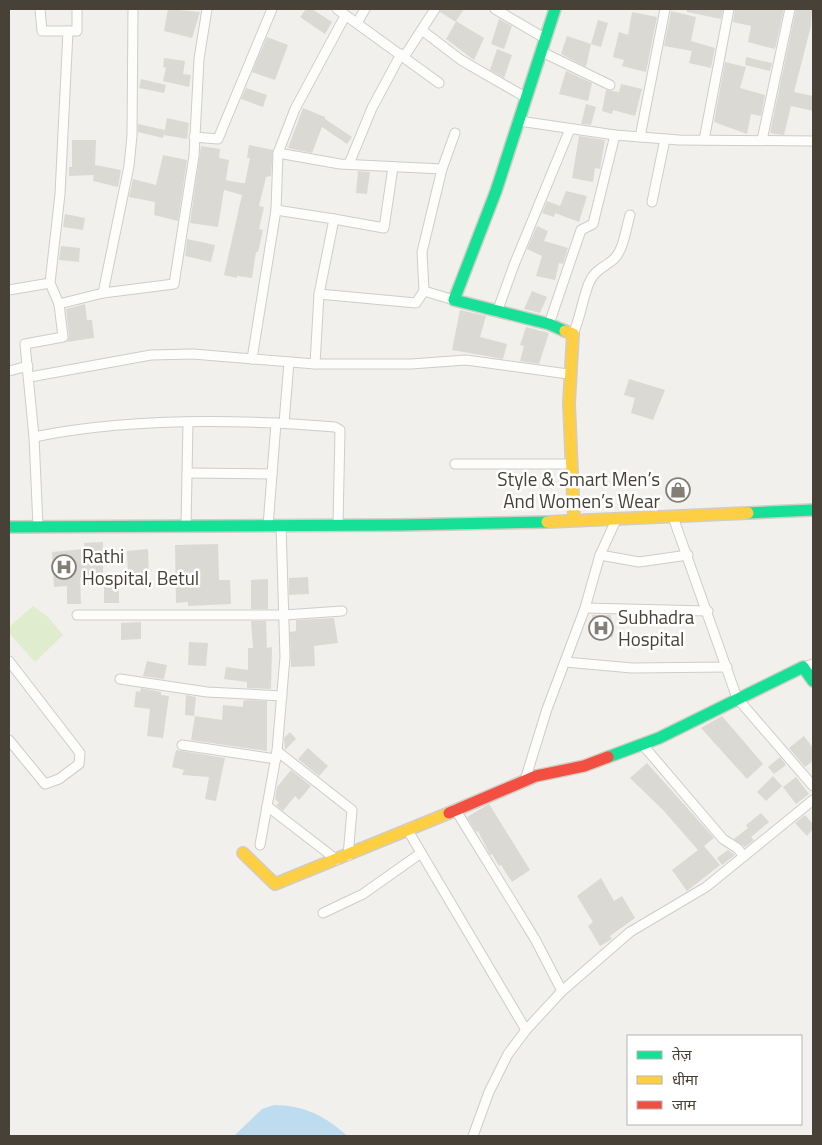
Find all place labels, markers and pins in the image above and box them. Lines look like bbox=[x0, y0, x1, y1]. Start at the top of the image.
place label: Style & Smart Men’s And Women’s Wear bbox=[497, 464, 660, 515]
shop icon: Style & Smart Men’s And Women’s Wear bbox=[665, 477, 691, 503]
place label: Rathi Hospital, Betul bbox=[82, 541, 199, 592]
hospital icon: Rathi Hospital, Betul bbox=[51, 554, 77, 580]
place label: Subhadra Hospital bbox=[618, 602, 695, 653]
hospital icon: Subhadra Hospital bbox=[588, 615, 614, 641]

